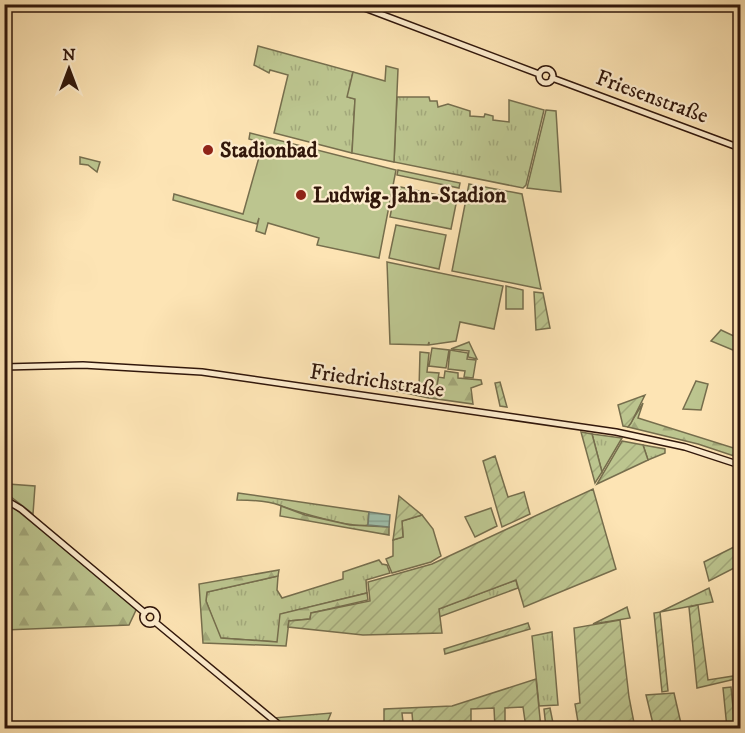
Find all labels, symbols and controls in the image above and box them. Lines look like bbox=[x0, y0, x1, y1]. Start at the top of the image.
north arrow bbox=[39, 39, 99, 99]
text: N bbox=[62, 45, 76, 65]
street label: Friesenstraße bbox=[592, 64, 712, 130]
place label: Stadionbad bbox=[220, 137, 318, 164]
marker: Stadionbad bbox=[201, 143, 215, 157]
place label: Ludwig-Jahn-Stadion bbox=[313, 182, 507, 209]
marker: Ludwig-Jahn-Stadion bbox=[294, 188, 308, 202]
street label: Friedrichstraße bbox=[308, 358, 446, 404]

